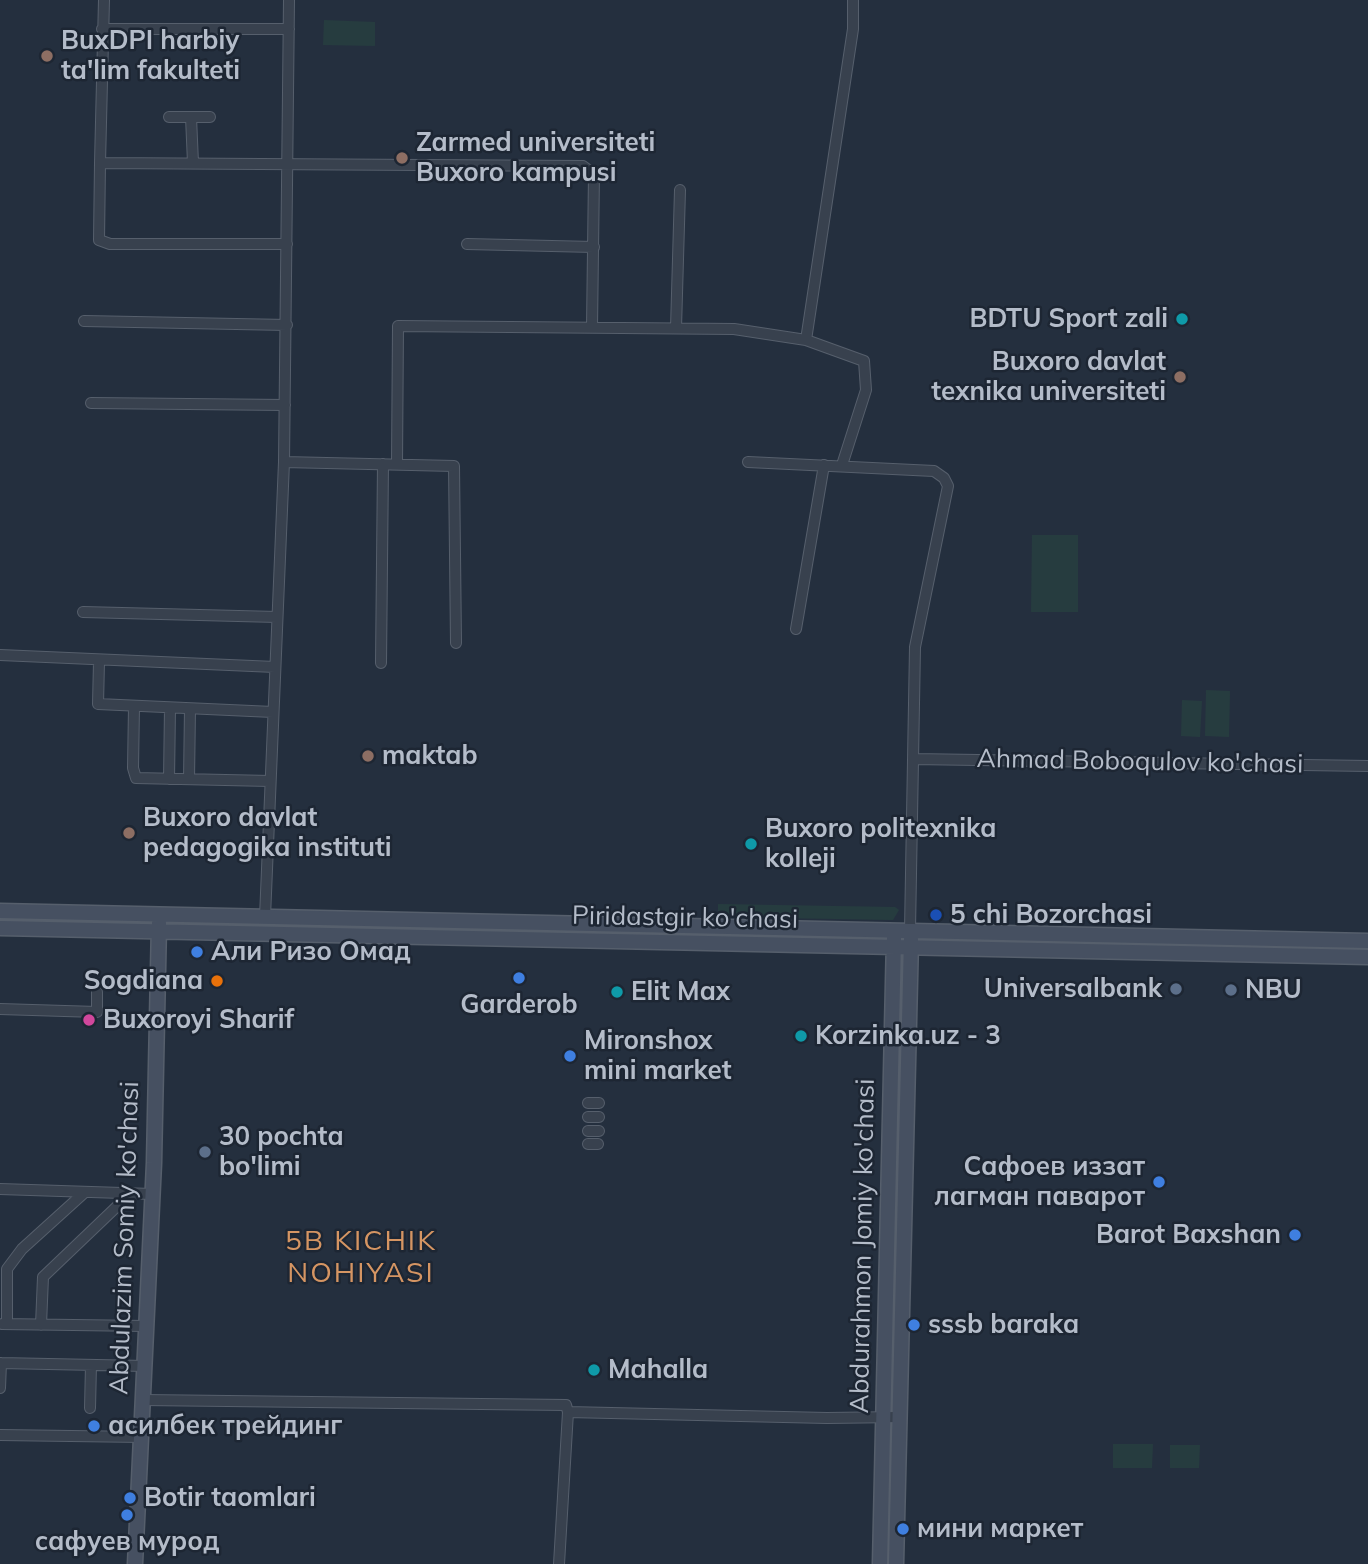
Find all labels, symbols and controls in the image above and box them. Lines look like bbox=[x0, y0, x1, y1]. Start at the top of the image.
place label: BuxDPI harbiy ta'lim fakulteti bbox=[61, 25, 240, 86]
marker: BuxDPI harbiy ta'lim fakulteti bbox=[39, 48, 55, 64]
place label: Zarmed universiteti Buxoro kampusi bbox=[416, 127, 655, 188]
marker: Zarmed universiteti Buxoro kampusi bbox=[394, 150, 410, 166]
place label: BDTU Sport zali bbox=[969, 303, 1168, 335]
marker: BDTU Sport zali bbox=[1174, 311, 1190, 327]
place label: Buxoro davlat texnika universiteti bbox=[931, 346, 1166, 408]
marker: Buxoro davlat texnika universiteti bbox=[1172, 369, 1188, 385]
place label: maktab bbox=[382, 740, 478, 772]
street label: Ahmad Boboqulov ko'chasi bbox=[976, 744, 1304, 780]
marker: maktab bbox=[360, 748, 376, 764]
place label: Buxoro davlat pedagogika instituti bbox=[143, 802, 392, 864]
place label: Buxoro politexnika kolleji bbox=[765, 813, 996, 874]
marker: Buxoro davlat pedagogika instituti bbox=[121, 825, 137, 841]
marker: Buxoro politexnika kolleji bbox=[743, 836, 759, 852]
place label: 5 chi Bozorchasi bbox=[950, 899, 1152, 931]
street label: Piridastgir ko'chasi bbox=[572, 900, 798, 936]
marker: 5 chi Bozorchasi bbox=[928, 907, 944, 923]
place label: Али Ризо Омад bbox=[211, 936, 411, 968]
marker: Али Ризо Омад bbox=[189, 944, 205, 960]
place label: Sogdiana bbox=[84, 965, 203, 997]
marker: Garderob bbox=[511, 970, 527, 986]
marker: Sogdiana bbox=[209, 973, 225, 989]
place label: Universalbank bbox=[984, 973, 1162, 1005]
place label: NBU bbox=[1245, 974, 1302, 1006]
place label: Elit Max bbox=[631, 976, 730, 1008]
marker: Universalbank bbox=[1168, 981, 1184, 997]
marker: NBU bbox=[1223, 982, 1239, 998]
marker: Elit Max bbox=[609, 984, 625, 1000]
place label: Garderob bbox=[460, 989, 578, 1021]
place label: Buxoroyi Sharif bbox=[103, 1004, 294, 1036]
marker: Buxoroyi Sharif bbox=[81, 1012, 97, 1028]
place label: Korzinka.uz - 3 bbox=[815, 1020, 1001, 1052]
place label: Mironshox mini market bbox=[584, 1025, 732, 1086]
marker: Korzinka.uz - 3 bbox=[793, 1028, 809, 1044]
marker: Mironshox mini market bbox=[562, 1048, 578, 1064]
street label: Abdurahmon Jomiy ko'chasi bbox=[844, 1078, 882, 1414]
street label: Abdulazim Somiy ko'chasi bbox=[104, 1081, 146, 1395]
place label: 30 pochta bo'limi bbox=[219, 1121, 344, 1182]
marker: 30 pochta bo'limi bbox=[197, 1144, 213, 1160]
place label: Сафоев иззат лагман паварот bbox=[934, 1151, 1145, 1212]
marker: Сафоев иззат лагман паварот bbox=[1151, 1174, 1167, 1190]
place label: Barot Baxshan bbox=[1096, 1219, 1281, 1251]
district label: 5B KICHIK NOHIYASI bbox=[286, 1225, 436, 1291]
marker: Barot Baxshan bbox=[1287, 1227, 1303, 1243]
place label: sssb baraka bbox=[928, 1309, 1079, 1341]
marker: sssb baraka bbox=[906, 1317, 922, 1333]
place label: Mahalla bbox=[608, 1354, 708, 1386]
marker: Mahalla bbox=[586, 1362, 602, 1378]
place label: асилбек трейдинг bbox=[108, 1410, 342, 1442]
marker: асилбек трейдинг bbox=[86, 1418, 102, 1434]
place label: Botir taomlari bbox=[144, 1482, 316, 1514]
marker: Botir taomlari bbox=[122, 1490, 138, 1506]
marker: сафуев мурод bbox=[119, 1507, 135, 1523]
place label: мини маркет bbox=[917, 1513, 1083, 1545]
marker: мини маркет bbox=[895, 1521, 911, 1537]
place label: сафуев мурод bbox=[35, 1526, 219, 1558]

